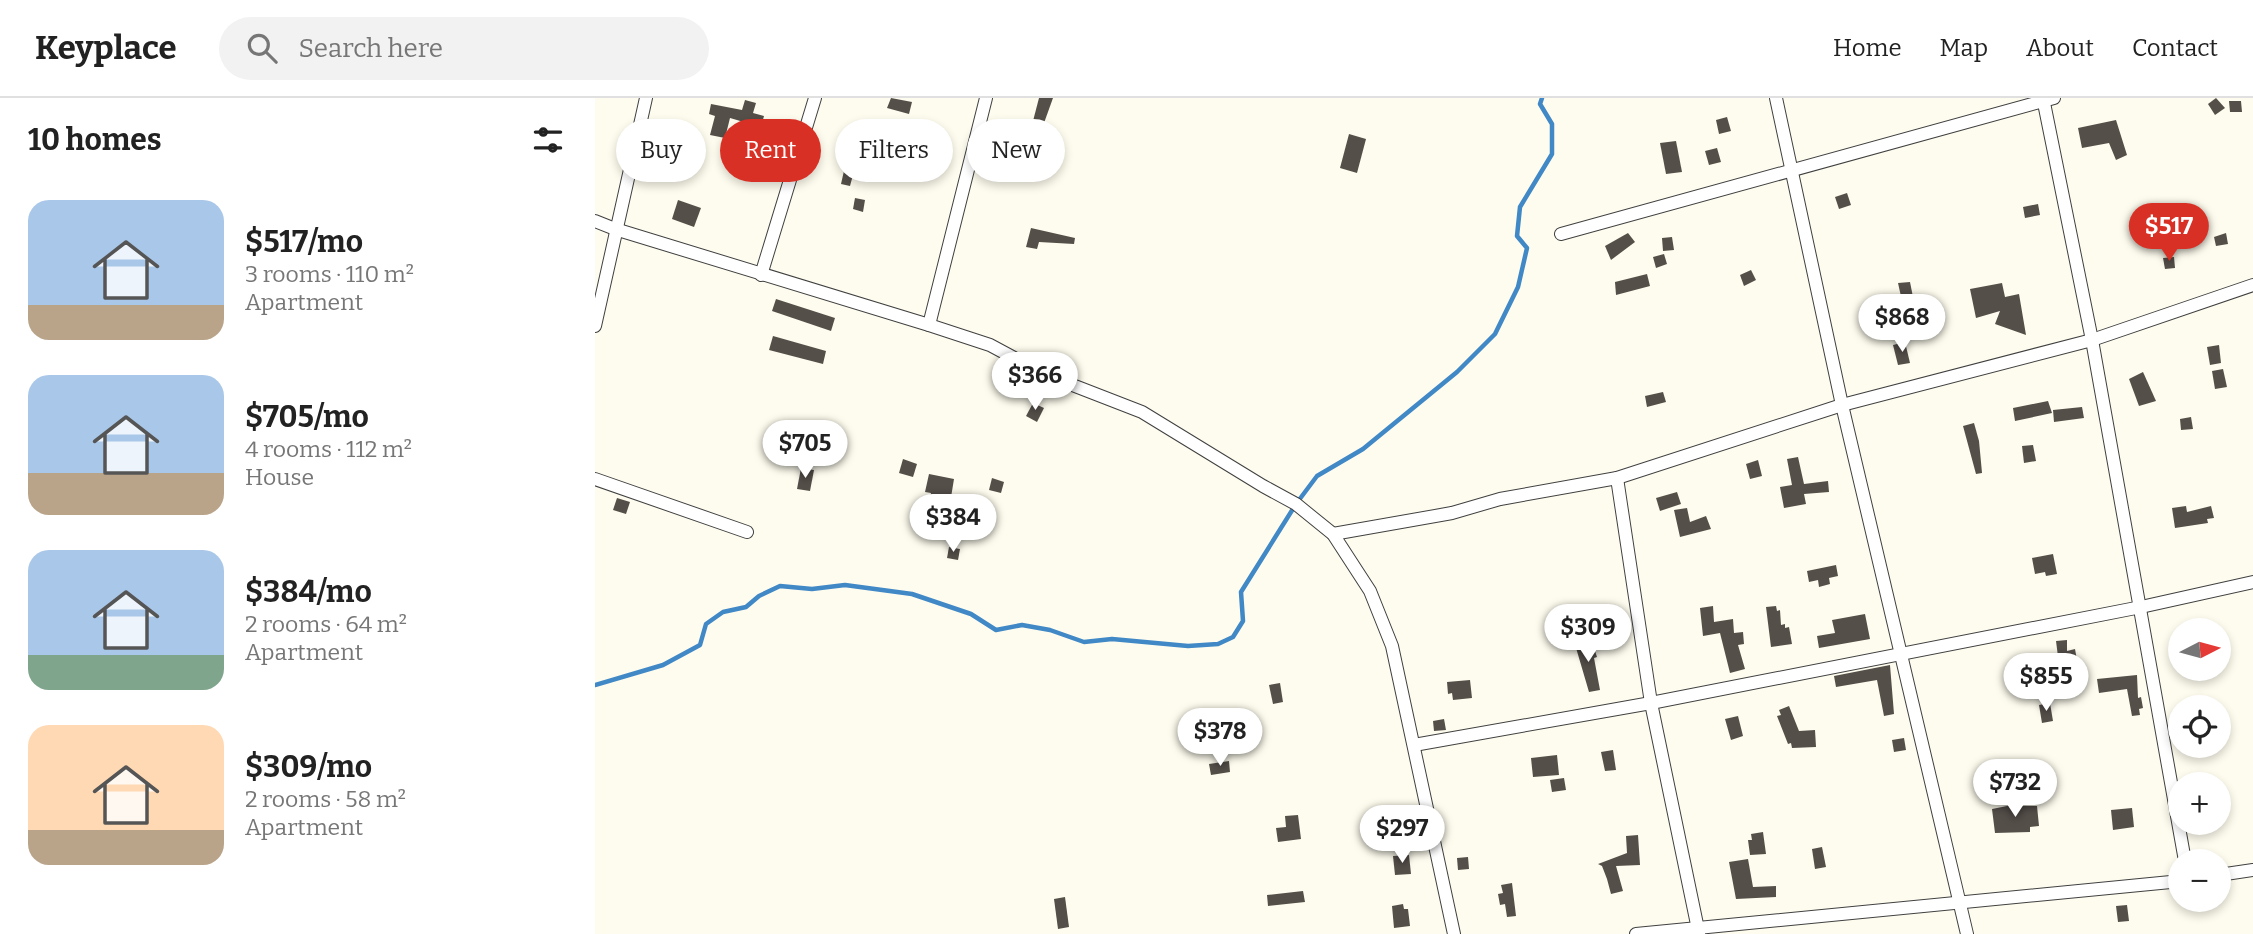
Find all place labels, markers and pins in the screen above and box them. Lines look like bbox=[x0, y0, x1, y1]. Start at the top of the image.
pin: $517 bbox=[2128, 204, 2210, 263]
pin: $868 bbox=[1861, 294, 1943, 354]
pin: $366 bbox=[994, 352, 1076, 412]
pin: $705 bbox=[764, 420, 846, 480]
pin: $384 bbox=[912, 494, 994, 554]
pin: $309 bbox=[1547, 604, 1629, 664]
pin: $855 bbox=[2005, 654, 2087, 713]
pin: $378 bbox=[1179, 708, 1261, 768]
pin: $732 bbox=[1974, 760, 2056, 819]
pin: $297 bbox=[1361, 806, 1443, 865]

